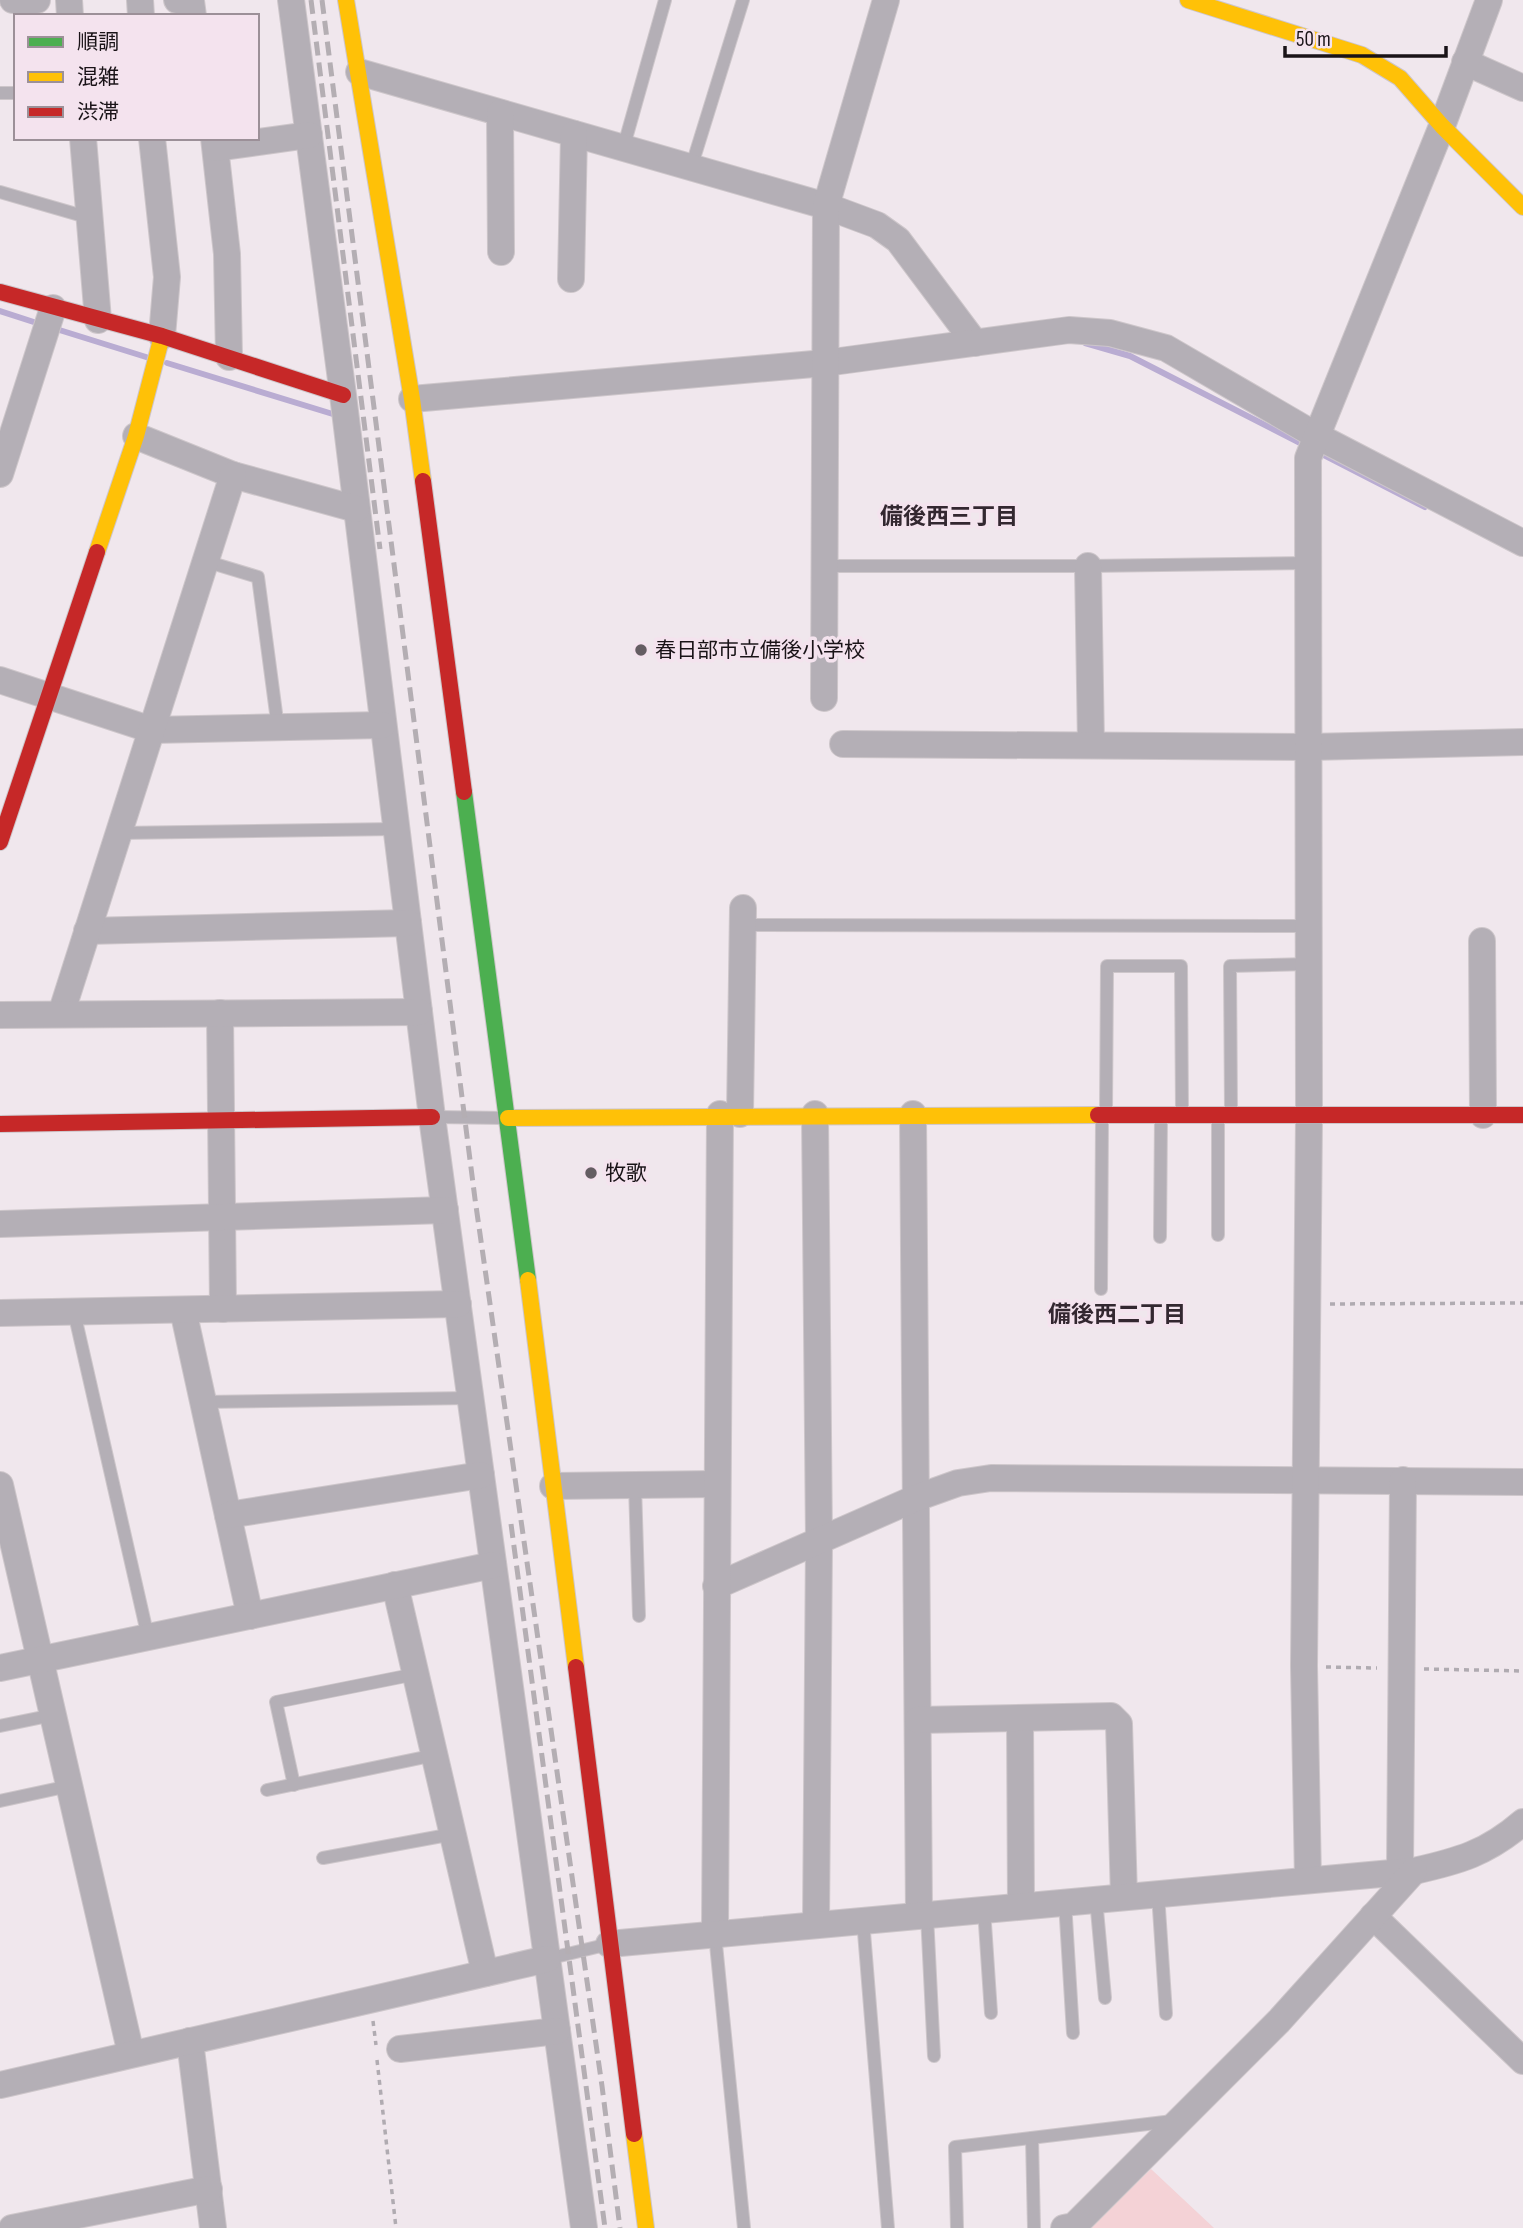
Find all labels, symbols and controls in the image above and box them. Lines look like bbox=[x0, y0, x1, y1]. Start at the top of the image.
legend bbox=[14, 14, 259, 140]
scale bar bbox=[1285, 14, 1446, 58]
text: 50 m bbox=[1296, 27, 1331, 52]
text: 順調 bbox=[77, 30, 119, 55]
text: 混雑 bbox=[77, 65, 119, 90]
text: 渋滞 bbox=[77, 100, 119, 125]
district label: 備後西三丁目 bbox=[880, 503, 1018, 531]
place label: 春日部市立備後小学校 bbox=[655, 638, 865, 663]
marker: 春日部市立備後小学校 bbox=[633, 642, 649, 658]
place label: 牧歌 bbox=[605, 1161, 647, 1186]
marker: 牧歌 bbox=[583, 1165, 599, 1181]
district label: 備後西二丁目 bbox=[1048, 1301, 1186, 1329]

